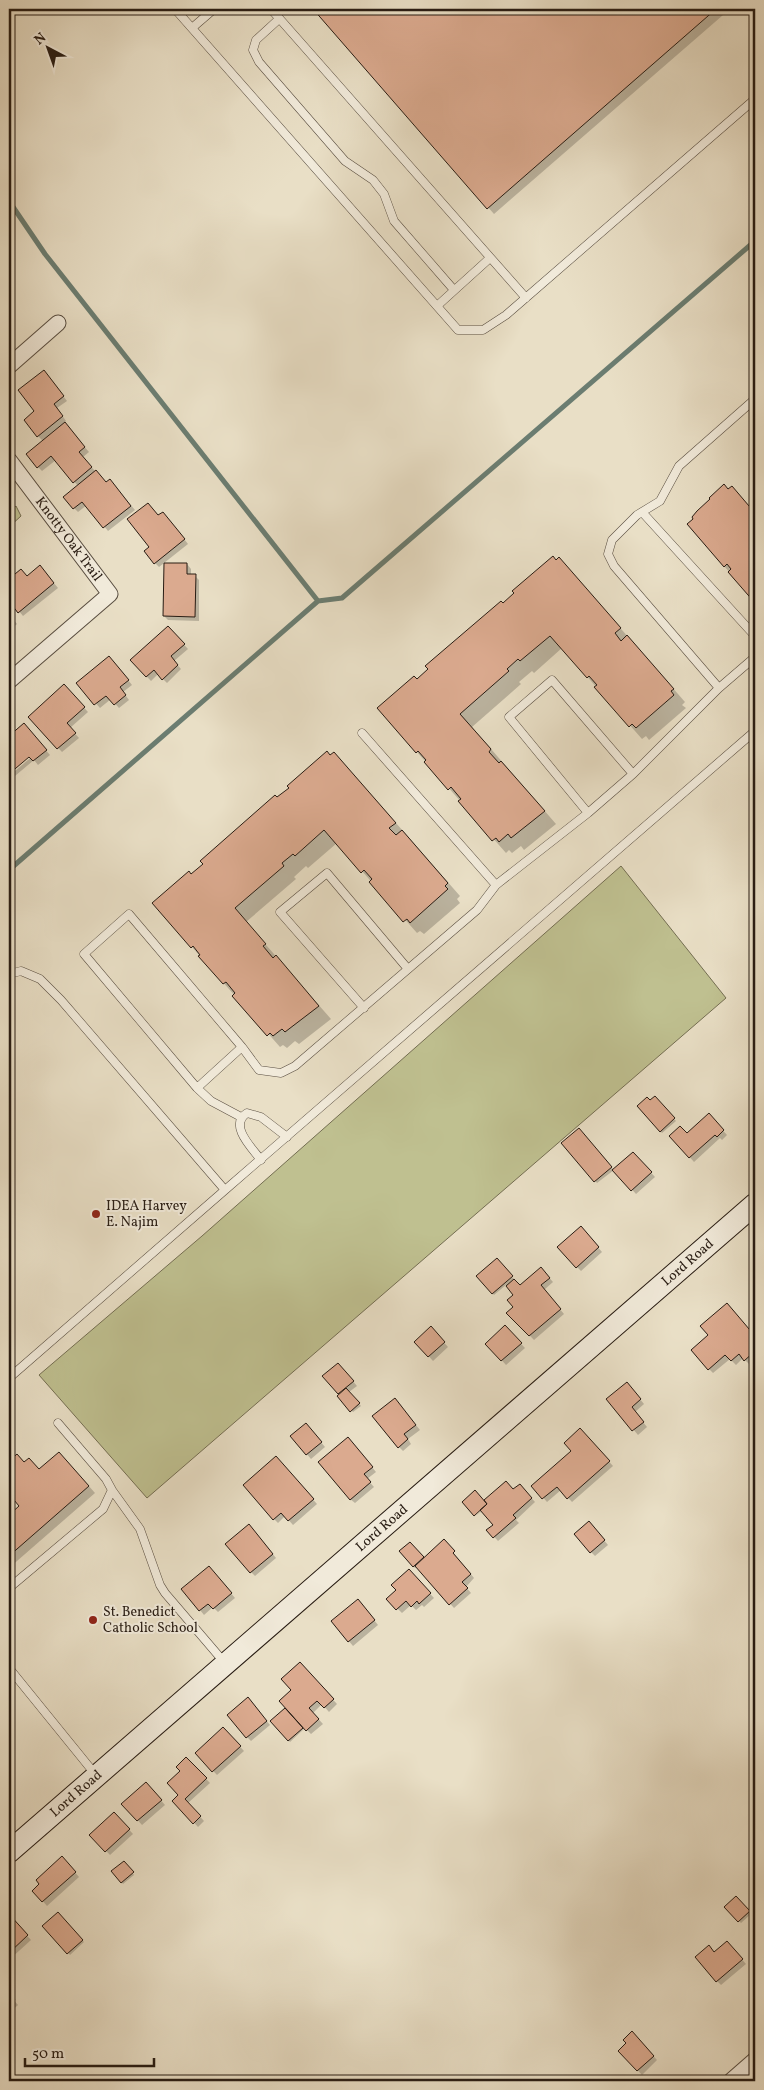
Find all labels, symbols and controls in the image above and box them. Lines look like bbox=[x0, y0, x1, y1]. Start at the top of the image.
north arrow bbox=[22, 22, 72, 72]
text: N bbox=[30, 29, 51, 50]
street label: Knotty Oak Trail bbox=[31, 493, 107, 585]
place label: IDEA Harvey E. Najim bbox=[106, 1197, 187, 1232]
marker: IDEA Harvey E. Najim bbox=[90, 1208, 102, 1220]
street label: Lord Road bbox=[657, 1234, 718, 1290]
street label: Lord Road bbox=[352, 1500, 412, 1556]
place label: St. Benedict Catholic School bbox=[103, 1603, 198, 1638]
marker: St. Benedict Catholic School bbox=[87, 1614, 99, 1626]
street label: Lord Road bbox=[46, 1766, 106, 1822]
scale bar bbox=[25, 2035, 154, 2067]
text: 50 m bbox=[32, 2044, 64, 2065]

